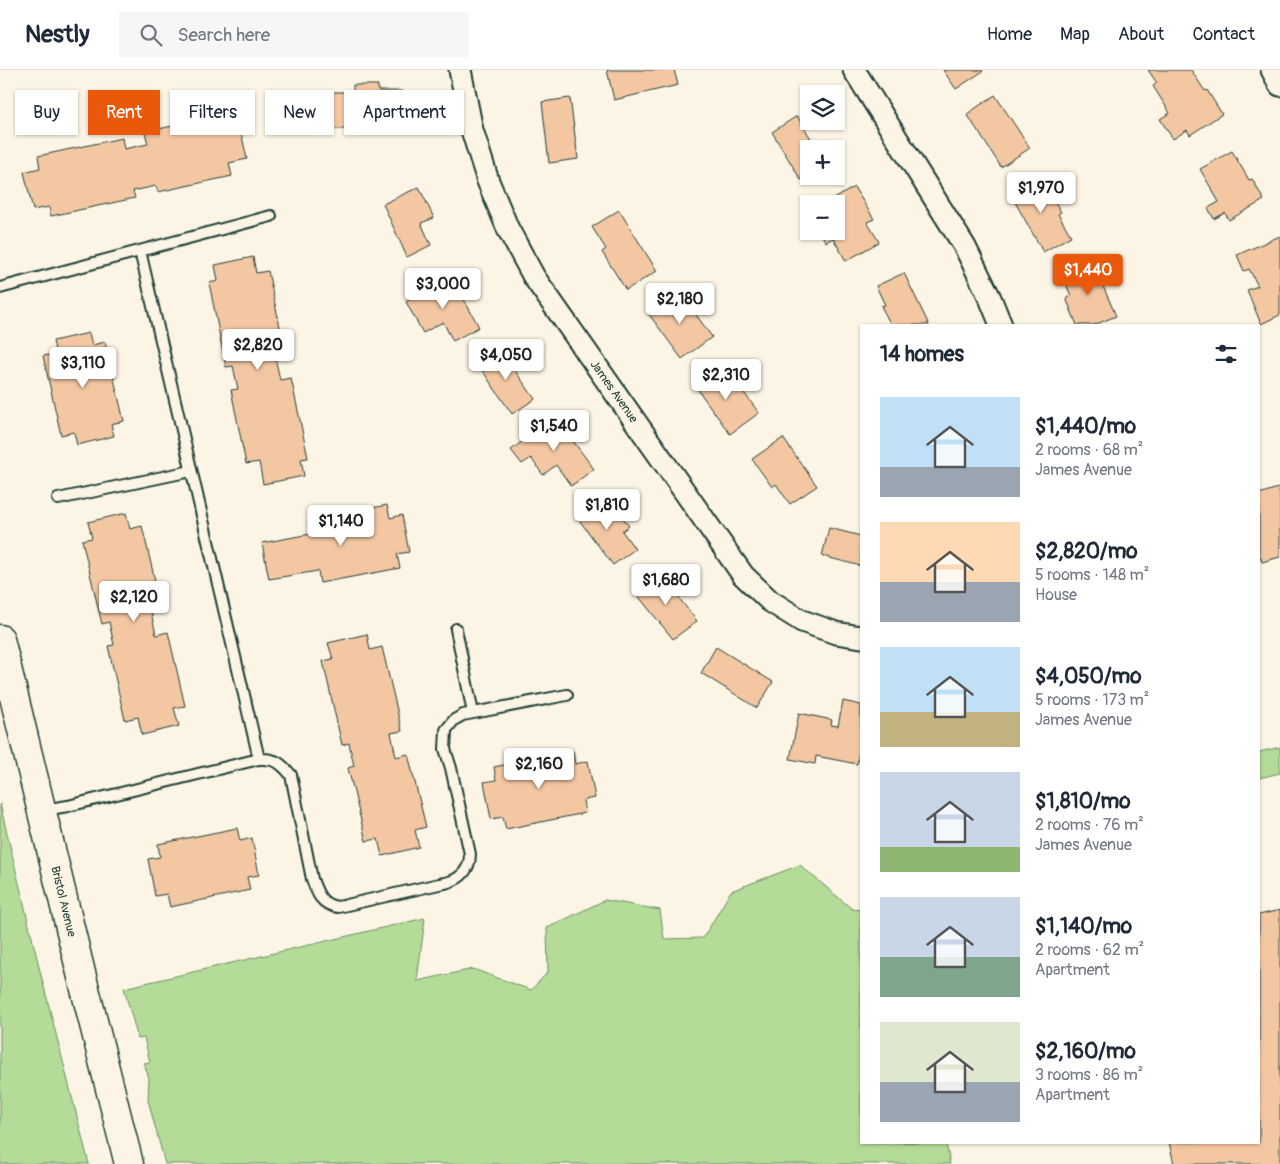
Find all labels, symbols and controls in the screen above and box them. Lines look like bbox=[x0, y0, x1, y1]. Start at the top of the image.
search box bbox=[119, 12, 469, 57]
text: Nestly bbox=[25, 20, 89, 49]
icon: search bbox=[137, 21, 165, 49]
text: Search here bbox=[177, 23, 270, 47]
text: Home bbox=[987, 23, 1032, 46]
text: Map bbox=[1060, 23, 1090, 46]
text: About bbox=[1118, 23, 1164, 46]
text: Contact bbox=[1192, 23, 1255, 46]
map controls bbox=[800, 85, 845, 240]
button: layers bbox=[800, 85, 845, 130]
chip: Buy bbox=[15, 90, 78, 135]
chip: Rent bbox=[88, 90, 160, 135]
chip: Filters bbox=[170, 90, 255, 135]
chip: New bbox=[265, 90, 334, 135]
chip: Apartment bbox=[344, 90, 464, 135]
button: + bbox=[800, 140, 845, 185]
pin: $1,970 bbox=[1000, 172, 1082, 214]
text: $1,970 bbox=[1018, 178, 1064, 198]
button: − bbox=[800, 195, 845, 240]
pin: $1,440 bbox=[1047, 254, 1129, 296]
text: $1,440 bbox=[1064, 260, 1112, 280]
pin: $3,000 bbox=[402, 268, 484, 310]
text: $3,000 bbox=[416, 274, 470, 294]
pin: $2,180 bbox=[639, 282, 721, 325]
text: $2,180 bbox=[657, 289, 703, 309]
pin: $2,820 bbox=[217, 328, 299, 371]
text: $2,820 bbox=[233, 335, 283, 355]
pin: $4,050 bbox=[465, 338, 547, 381]
icon: filters bbox=[1212, 340, 1240, 368]
text: 14 homes bbox=[880, 341, 964, 368]
text: $4,050 bbox=[480, 345, 532, 365]
pin: $3,110 bbox=[42, 346, 124, 389]
text: $3,110 bbox=[60, 353, 106, 373]
street label: James Avenue bbox=[587, 357, 641, 426]
pin: $2,310 bbox=[685, 358, 767, 401]
text: $2,310 bbox=[702, 365, 750, 385]
pin: $1,540 bbox=[513, 410, 595, 452]
text: $1,440/mo bbox=[1035, 413, 1136, 440]
text: $1,540 bbox=[530, 416, 578, 436]
icon: home bbox=[920, 417, 980, 477]
text: 2 rooms · 68 m² bbox=[1035, 440, 1143, 460]
text: James Avenue bbox=[1035, 460, 1132, 480]
pin: $1,810 bbox=[566, 488, 648, 531]
text: $1,810 bbox=[585, 495, 629, 515]
pin: $1,140 bbox=[300, 504, 382, 547]
text: $1,140 bbox=[318, 511, 364, 531]
text: $2,820/mo bbox=[1035, 538, 1138, 565]
icon: home bbox=[920, 542, 980, 602]
pin: $1,680 bbox=[625, 564, 707, 606]
text: 5 rooms · 148 m² bbox=[1035, 565, 1149, 585]
text: $1,680 bbox=[642, 570, 690, 590]
pin: $2,120 bbox=[93, 580, 175, 623]
text: House bbox=[1035, 585, 1077, 605]
text: $2,120 bbox=[110, 587, 158, 607]
text: $4,050/mo bbox=[1035, 663, 1141, 690]
icon: home bbox=[920, 667, 980, 727]
text: 5 rooms · 173 m² bbox=[1035, 690, 1149, 710]
text: James Avenue bbox=[1035, 710, 1132, 730]
pin: $2,160 bbox=[498, 748, 580, 790]
text: $2,160 bbox=[515, 754, 563, 774]
text: $1,810/mo bbox=[1035, 788, 1131, 815]
icon: home bbox=[920, 792, 980, 852]
text: 2 rooms · 76 m² bbox=[1035, 815, 1144, 835]
text: James Avenue bbox=[1035, 835, 1132, 855]
street label: Bristol Avenue bbox=[48, 864, 79, 938]
text: $1,140/mo bbox=[1035, 913, 1132, 940]
icon: home bbox=[920, 917, 980, 977]
text: 2 rooms · 62 m² bbox=[1035, 940, 1144, 960]
text: Apartment bbox=[1035, 960, 1110, 980]
text: $2,160/mo bbox=[1035, 1038, 1136, 1065]
icon: home bbox=[920, 1042, 980, 1102]
text: 3 rooms · 86 m² bbox=[1035, 1065, 1143, 1085]
text: Apartment bbox=[1035, 1085, 1110, 1105]

